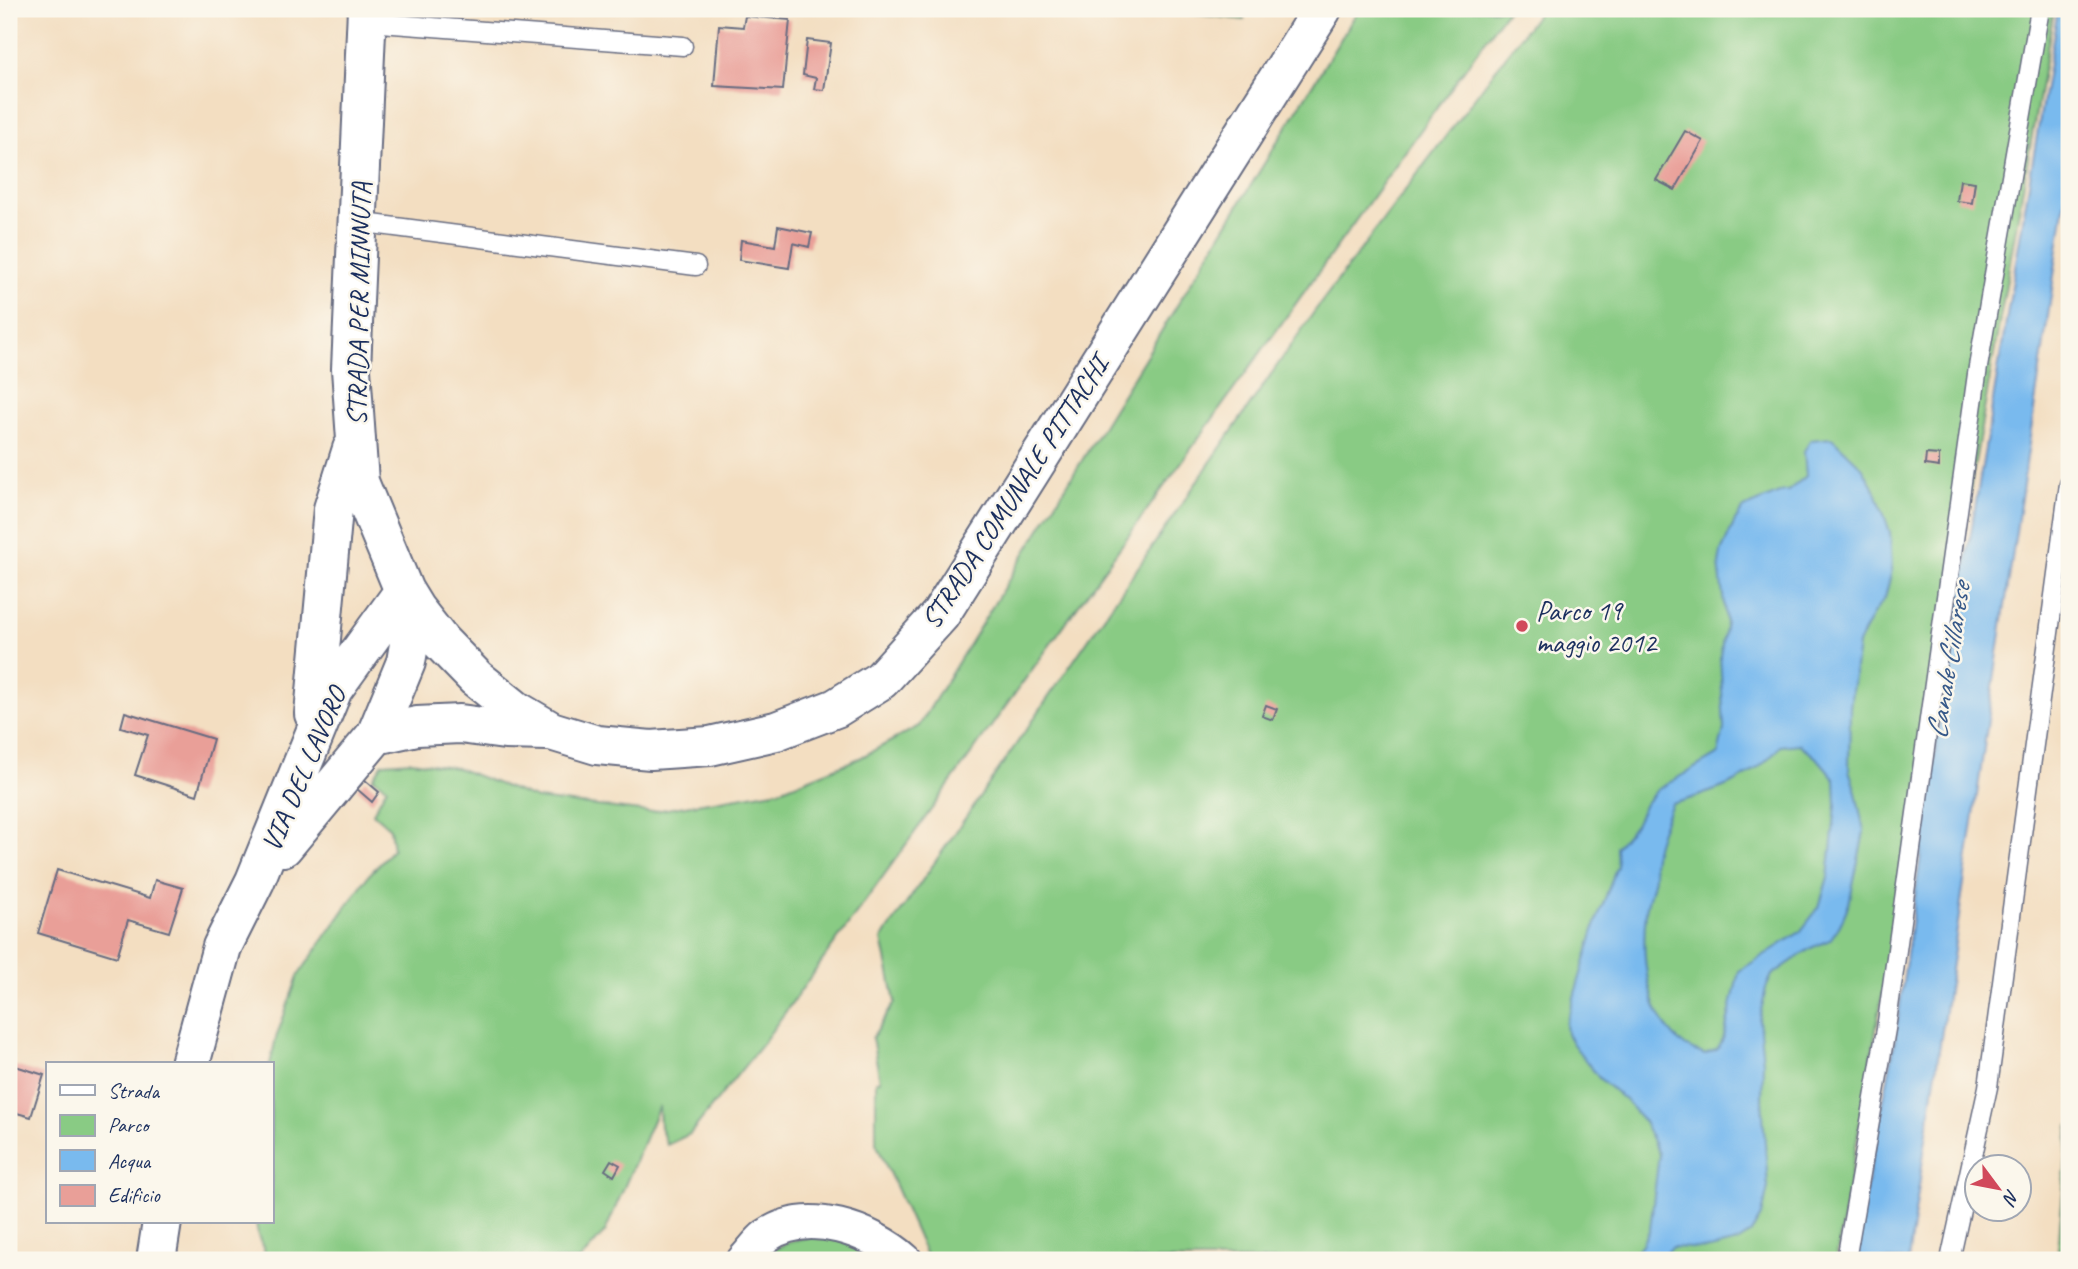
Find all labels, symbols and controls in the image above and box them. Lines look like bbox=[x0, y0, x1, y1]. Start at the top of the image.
street label: STRADA PER MINNUTA bbox=[339, 181, 378, 426]
street label: STRADA COMUNALE PITTACHI bbox=[913, 345, 1119, 635]
water label: Canale Cillarese bbox=[1917, 576, 1980, 742]
place label: Parco 19 maggio 2012 bbox=[1536, 593, 1658, 660]
marker: Parco 19 maggio 2012 bbox=[1514, 618, 1530, 634]
street label: VIA DEL LAVORO bbox=[253, 679, 355, 856]
legend bbox=[46, 1062, 273, 1224]
text: Strada bbox=[108, 1078, 161, 1104]
text: Parco bbox=[108, 1112, 151, 1138]
text: Acqua bbox=[108, 1148, 152, 1174]
north arrow bbox=[1962, 1154, 2032, 1224]
text: Edificio bbox=[108, 1182, 161, 1208]
text: N bbox=[1997, 1185, 2025, 1211]

